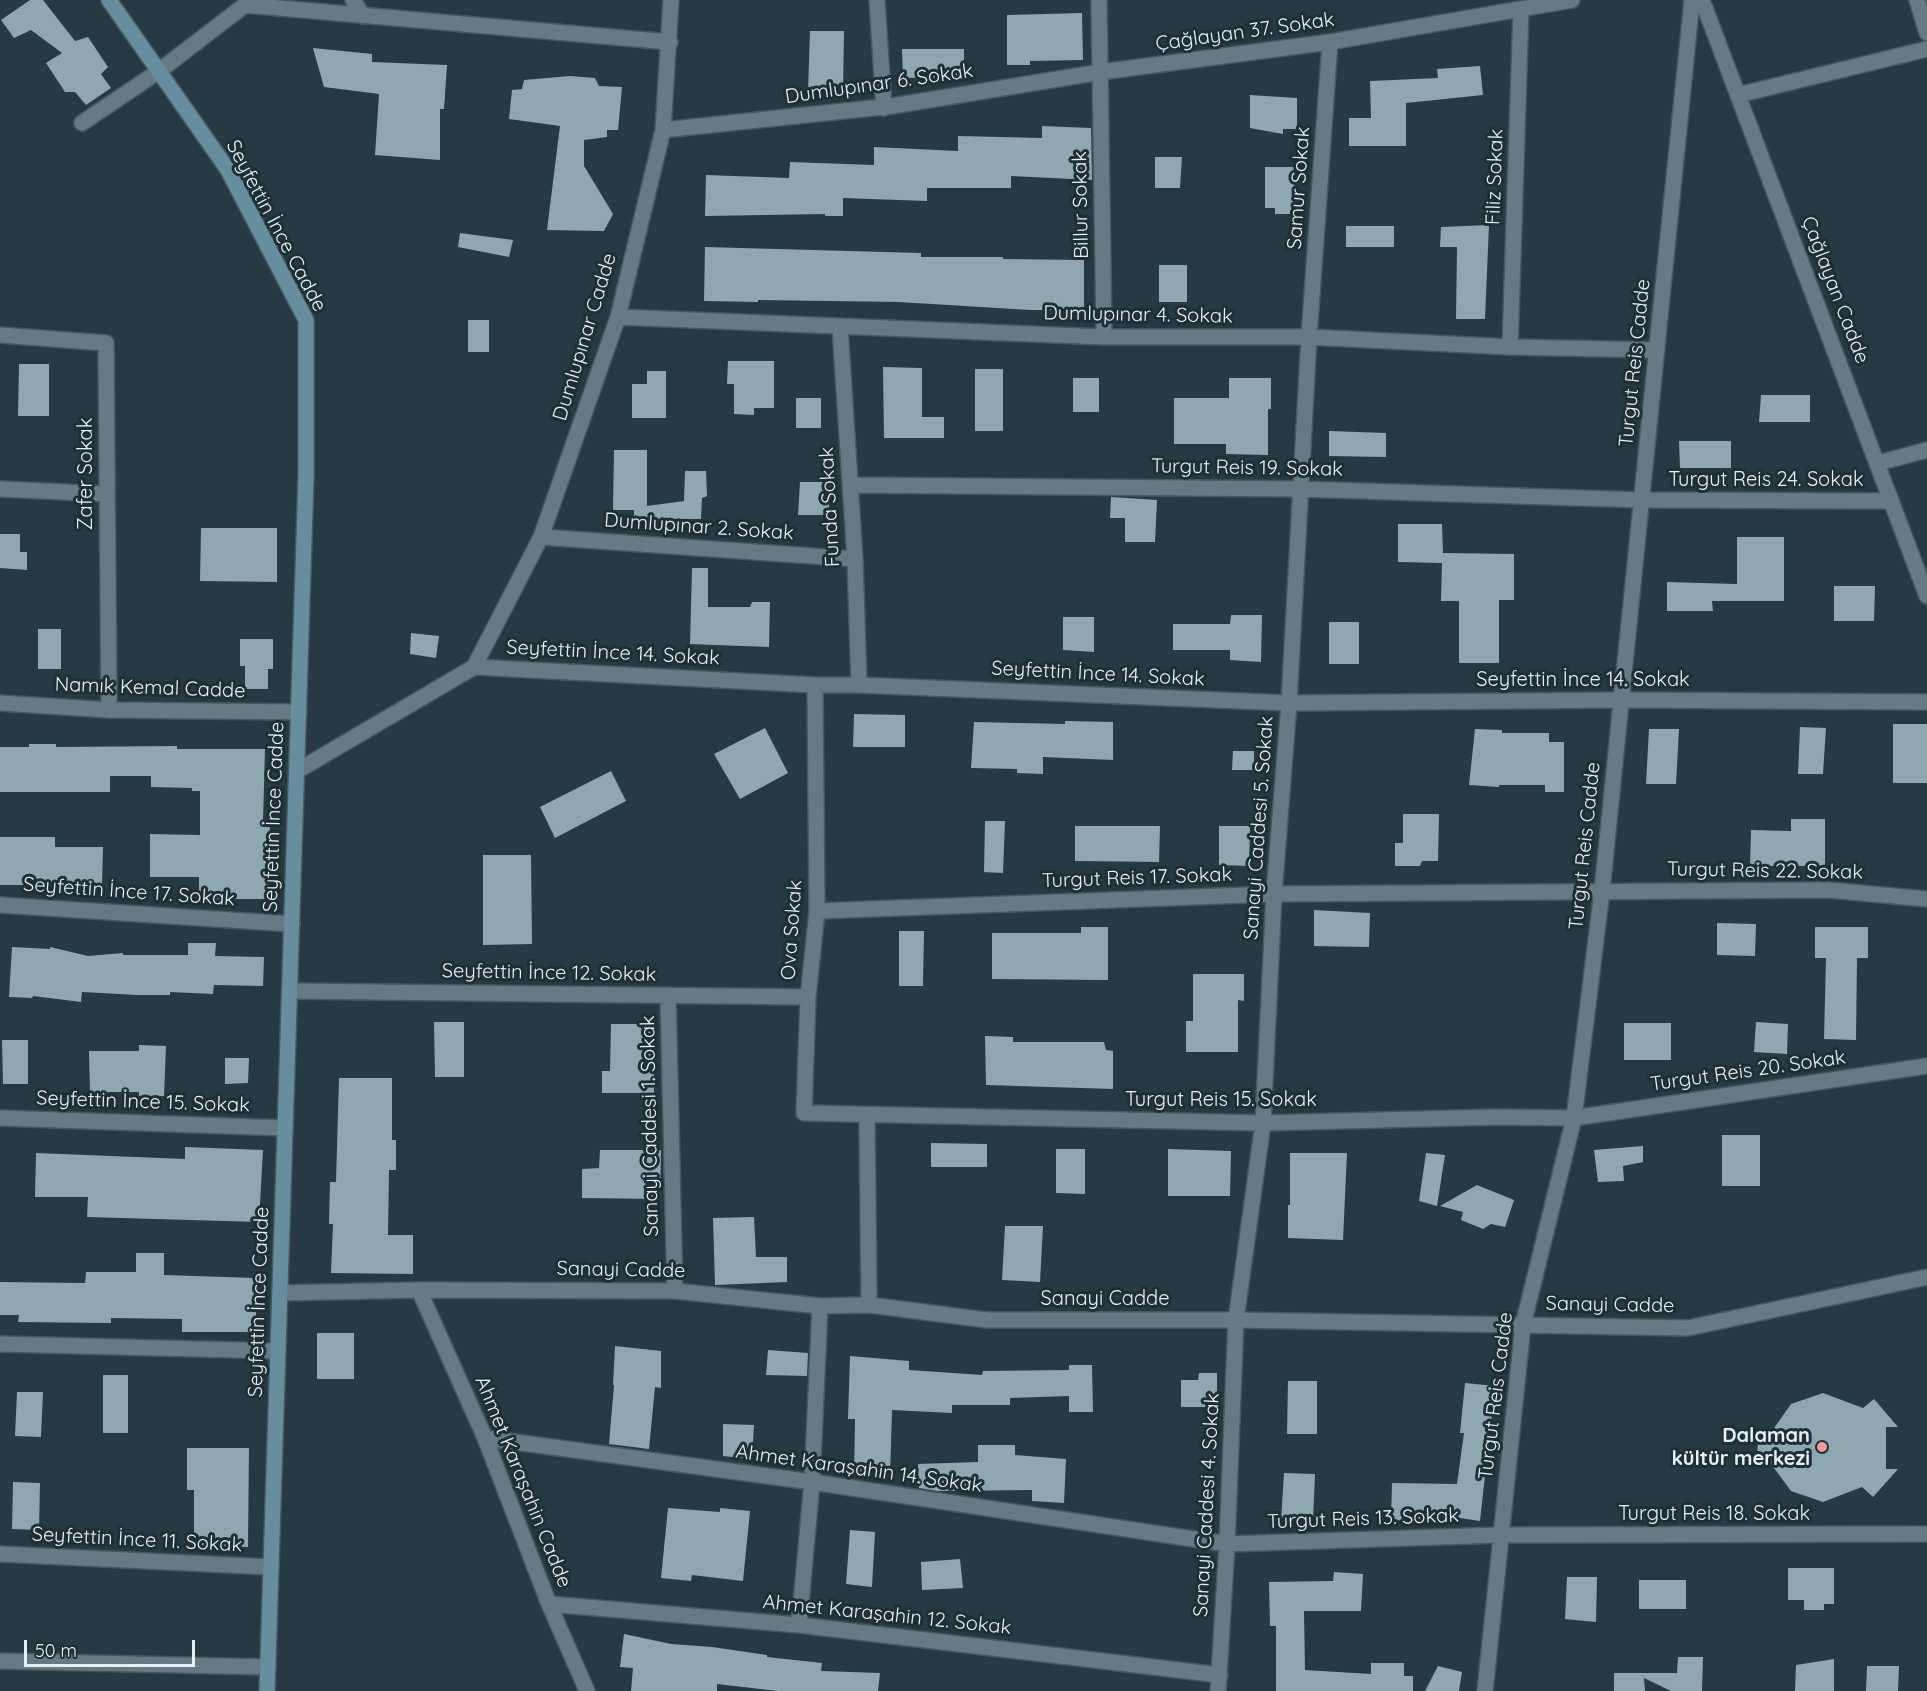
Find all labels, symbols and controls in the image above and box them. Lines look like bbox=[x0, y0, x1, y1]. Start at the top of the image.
street label: Çağlayan 37. Sokak bbox=[1154, 8, 1336, 56]
street label: Dumlupınar 6. Sokak bbox=[783, 59, 975, 109]
street label: Samur Sokak bbox=[1283, 126, 1315, 250]
street label: Filiz Sokak bbox=[1481, 128, 1509, 226]
street label: Seyfettin İnce Cadde bbox=[221, 136, 331, 316]
street label: Billur Sokak bbox=[1068, 151, 1094, 259]
street label: Çağlayan Cadde bbox=[1796, 213, 1874, 367]
street label: Dumlupınar Cadde bbox=[548, 250, 622, 424]
street label: Turgut Reis Cadde bbox=[1614, 278, 1656, 448]
street label: Dumlupınar 4. Sokak bbox=[1043, 301, 1233, 329]
street label: Zafer Sokak bbox=[74, 418, 98, 530]
street label: Funda Sokak bbox=[815, 446, 845, 568]
street label: Turgut Reis 19. Sokak bbox=[1151, 454, 1343, 482]
street label: Turgut Reis 24. Sokak bbox=[1668, 468, 1864, 492]
street label: Dumlupınar 2. Sokak bbox=[603, 508, 795, 546]
street label: Seyfettin İnce 14. Sokak bbox=[506, 635, 720, 671]
street label: Seyfettin İnce 14. Sokak bbox=[991, 656, 1205, 692]
street label: Seyfettin İnce 14. Sokak bbox=[1476, 668, 1690, 692]
street label: Namık Kemal Cadde bbox=[54, 673, 246, 703]
street label: Sanayi Caddesi 5. Sokak bbox=[1239, 715, 1279, 941]
street label: Seyfettin İnce Cadde bbox=[259, 721, 289, 913]
street label: Turgut Reis Cadde bbox=[1564, 761, 1606, 931]
street label: Turgut Reis 22. Sokak bbox=[1667, 857, 1863, 885]
street label: Turgut Reis 17. Sokak bbox=[1041, 863, 1233, 893]
street label: Seyfettin İnce 17. Sokak bbox=[22, 873, 236, 911]
street label: Ova Sokak bbox=[777, 879, 807, 981]
street label: Seyfettin İnce 12. Sokak bbox=[442, 959, 656, 987]
street label: Sanayi Caddesi 1. Sokak bbox=[636, 1015, 664, 1237]
street label: Turgut Reis 20. Sokak bbox=[1649, 1045, 1847, 1097]
street label: Seyfettin İnce 15. Sokak bbox=[36, 1086, 250, 1118]
street label: Turgut Reis 15. Sokak bbox=[1125, 1088, 1317, 1112]
street label: Seyfettin İnce Cadde bbox=[244, 1206, 274, 1398]
street label: Sanayi Cadde bbox=[556, 1257, 686, 1283]
street label: Sanayi Cadde bbox=[1041, 1287, 1169, 1311]
street label: Sanayi Cadde bbox=[1545, 1292, 1675, 1318]
street label: Turgut Reis Cadde bbox=[1474, 1311, 1518, 1481]
street label: Ahmet Karaşahin Cadde bbox=[470, 1373, 576, 1591]
street label: Sanayi Caddesi 4. Sokak bbox=[1189, 1392, 1225, 1618]
place label: Dalaman kültür merkezi bbox=[1671, 1424, 1810, 1471]
street label: Ahmet Karaşahin 14. Sokak bbox=[734, 1440, 984, 1498]
marker: Dalaman kültür merkezi bbox=[1815, 1440, 1829, 1454]
street label: Turgut Reis 18. Sokak bbox=[1618, 1502, 1810, 1526]
street label: Turgut Reis 13. Sokak bbox=[1267, 1504, 1459, 1534]
street label: Seyfettin İnce 11. Sokak bbox=[31, 1523, 243, 1557]
street label: Ahmet Karaşahin 12. Sokak bbox=[762, 1590, 1012, 1640]
scale bar bbox=[27, 1628, 198, 1666]
text: 50 m bbox=[35, 1639, 77, 1662]

